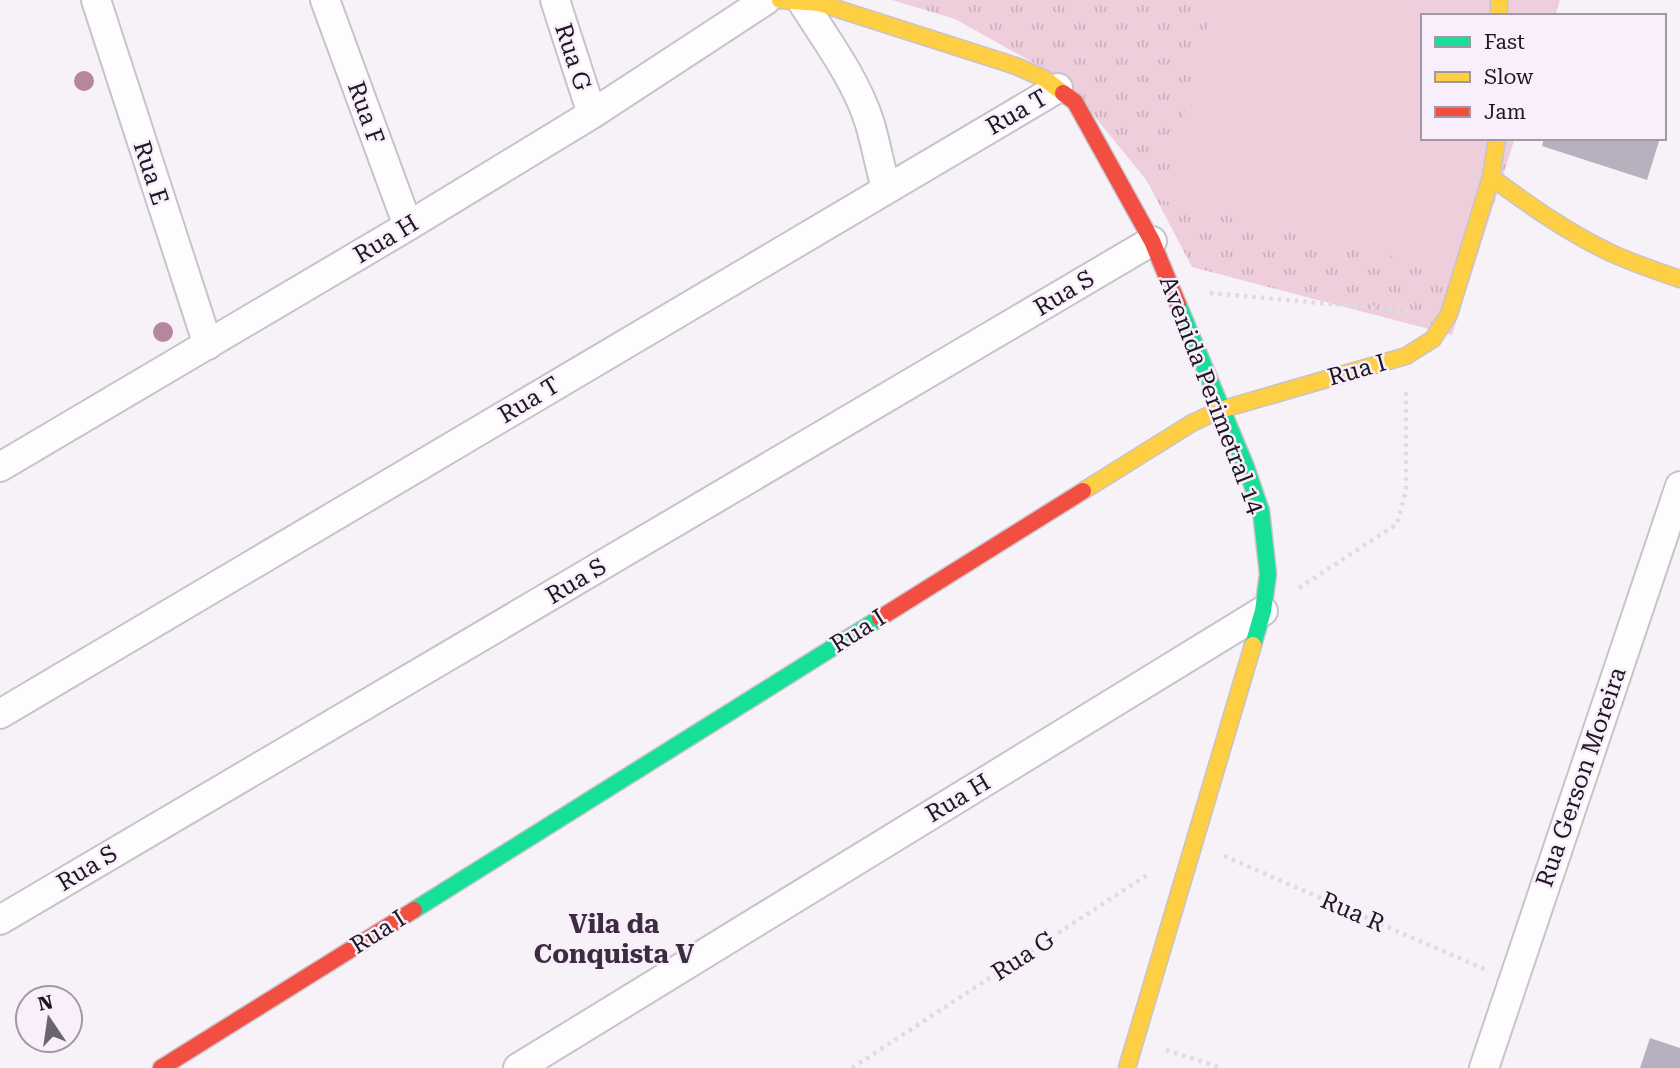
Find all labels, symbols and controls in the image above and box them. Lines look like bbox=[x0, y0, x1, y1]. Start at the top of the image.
legend bbox=[1421, 14, 1666, 140]
street label: Rua G bbox=[549, 20, 597, 94]
text: Fast bbox=[1484, 30, 1525, 54]
text: Slow bbox=[1484, 65, 1534, 89]
street label: Rua F bbox=[342, 78, 390, 148]
street label: Rua T bbox=[981, 83, 1053, 141]
text: Jam bbox=[1484, 100, 1526, 124]
street label: Rua E bbox=[128, 137, 174, 209]
street label: Rua H bbox=[349, 209, 423, 269]
street label: Rua S bbox=[1029, 264, 1099, 322]
street label: Avenida Perimetral 14 bbox=[1154, 272, 1271, 519]
street label: Rua I bbox=[1325, 348, 1389, 392]
street label: Rua T bbox=[493, 371, 565, 429]
street label: Rua S bbox=[541, 552, 611, 610]
street label: Rua I bbox=[825, 603, 891, 659]
street label: Rua Gerson Moreira bbox=[1530, 663, 1632, 891]
street label: Rua H bbox=[921, 768, 995, 828]
street label: Rua S bbox=[52, 839, 122, 897]
street label: Rua R bbox=[1317, 886, 1390, 938]
street label: Rua I bbox=[345, 904, 411, 960]
district label: Vila da Conquista V bbox=[534, 909, 694, 969]
street label: Rua G bbox=[987, 925, 1060, 986]
north arrow bbox=[14, 984, 84, 1054]
text: N bbox=[36, 990, 55, 1016]

